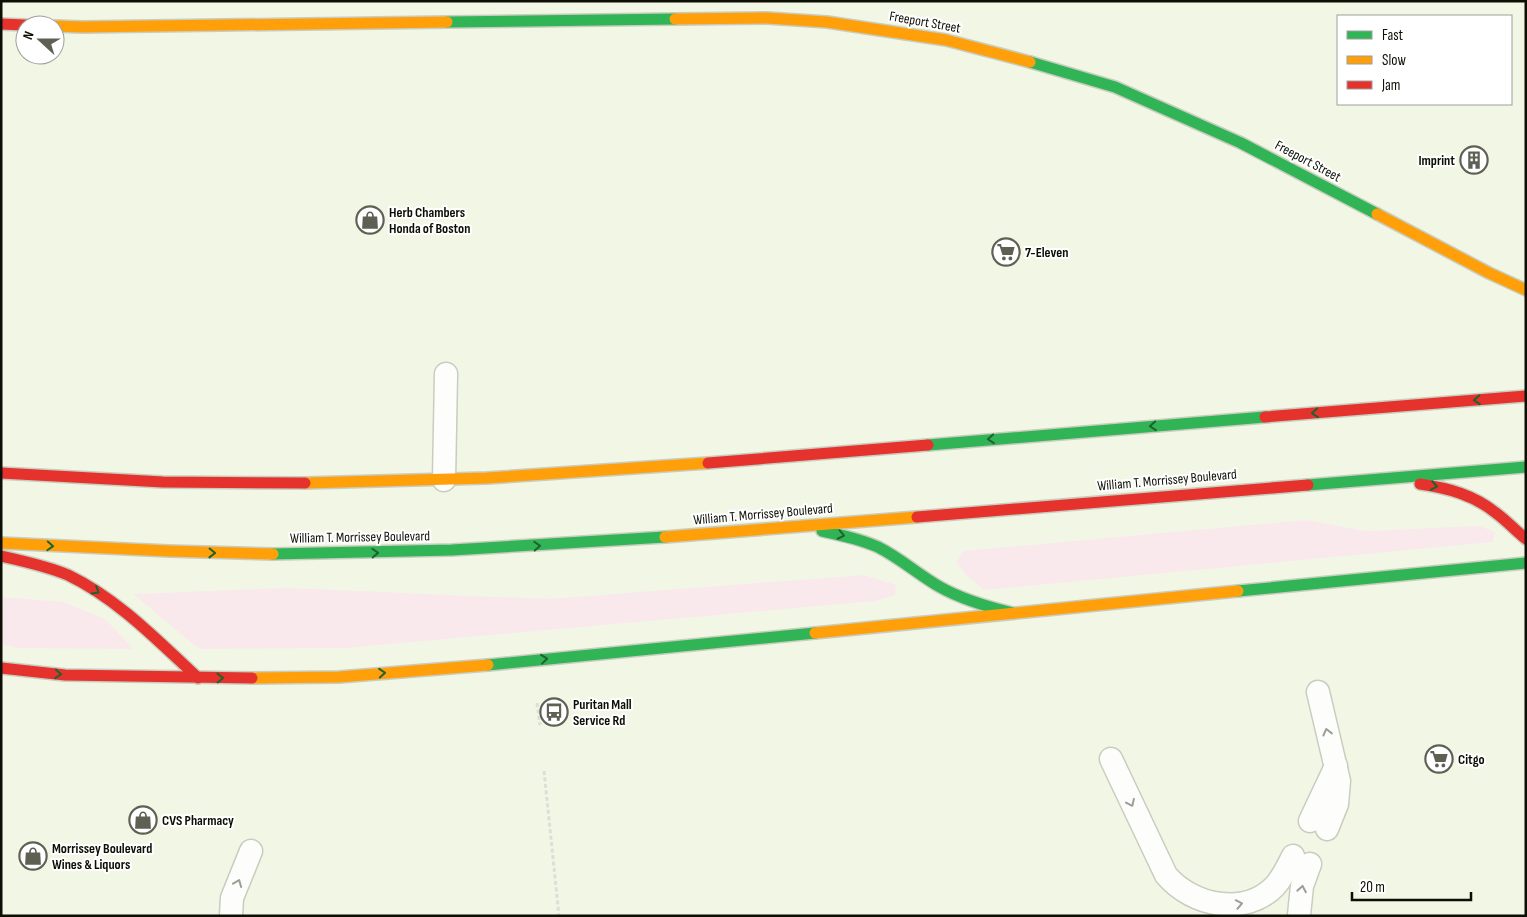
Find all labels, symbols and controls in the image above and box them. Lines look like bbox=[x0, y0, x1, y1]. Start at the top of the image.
street label: Freeport Street bbox=[888, 7, 962, 37]
north arrow bbox=[15, 15, 65, 65]
legend bbox=[1337, 15, 1512, 105]
text: Fast bbox=[1382, 26, 1404, 45]
text: N bbox=[19, 29, 38, 42]
text: Slow bbox=[1382, 51, 1406, 70]
text: Jam bbox=[1381, 76, 1400, 95]
street label: Freeport Street bbox=[1272, 137, 1344, 185]
building icon: Imprint bbox=[1459, 145, 1489, 175]
place label: Imprint bbox=[1418, 152, 1455, 169]
place label: Herb Chambers Honda of Boston bbox=[389, 204, 470, 237]
shop icon: Herb Chambers Honda of Boston bbox=[355, 205, 385, 235]
supermarket icon: 7-Eleven bbox=[991, 237, 1021, 267]
place label: 7-Eleven bbox=[1025, 244, 1068, 261]
one-way arrow bbox=[1473, 394, 1481, 405]
one-way arrow bbox=[1311, 407, 1319, 418]
one-way arrow bbox=[1149, 420, 1157, 431]
one-way arrow bbox=[987, 434, 995, 445]
street label: William T. Morrissey Boulevard bbox=[1097, 465, 1238, 495]
one-way arrow bbox=[1430, 481, 1439, 491]
street label: William T. Morrissey Boulevard bbox=[693, 499, 834, 529]
street label: William T. Morrissey Boulevard bbox=[290, 527, 430, 547]
one-way arrow bbox=[837, 530, 846, 540]
one-way arrow bbox=[46, 540, 54, 551]
one-way arrow bbox=[533, 540, 541, 551]
one-way arrow bbox=[371, 547, 379, 558]
one-way arrow bbox=[209, 548, 217, 558]
one-way arrow bbox=[90, 585, 99, 594]
one-way arrow bbox=[541, 654, 549, 665]
one-way arrow bbox=[379, 668, 387, 679]
one-way arrow bbox=[54, 669, 62, 680]
one-way arrow bbox=[216, 673, 224, 683]
place label: Puritan Mall Service Rd bbox=[573, 696, 632, 729]
bus stop icon: Puritan Mall Service Rd bbox=[539, 697, 569, 727]
one-way arrow bbox=[1323, 728, 1333, 736]
supermarket icon: Citgo bbox=[1424, 744, 1454, 774]
place label: Citgo bbox=[1458, 751, 1485, 768]
one-way arrow bbox=[1125, 798, 1136, 807]
shop icon: CVS Pharmacy bbox=[128, 805, 158, 835]
place label: CVS Pharmacy bbox=[162, 812, 234, 829]
place label: Morrissey Boulevard Wines & Liquors bbox=[52, 840, 152, 873]
shop icon: Morrissey Boulevard Wines & Liquors bbox=[18, 841, 48, 871]
scale bar bbox=[1352, 870, 1471, 902]
text: 20 m bbox=[1360, 878, 1385, 897]
one-way arrow bbox=[232, 879, 243, 888]
one-way arrow bbox=[1297, 885, 1307, 893]
one-way arrow bbox=[1235, 899, 1244, 909]

